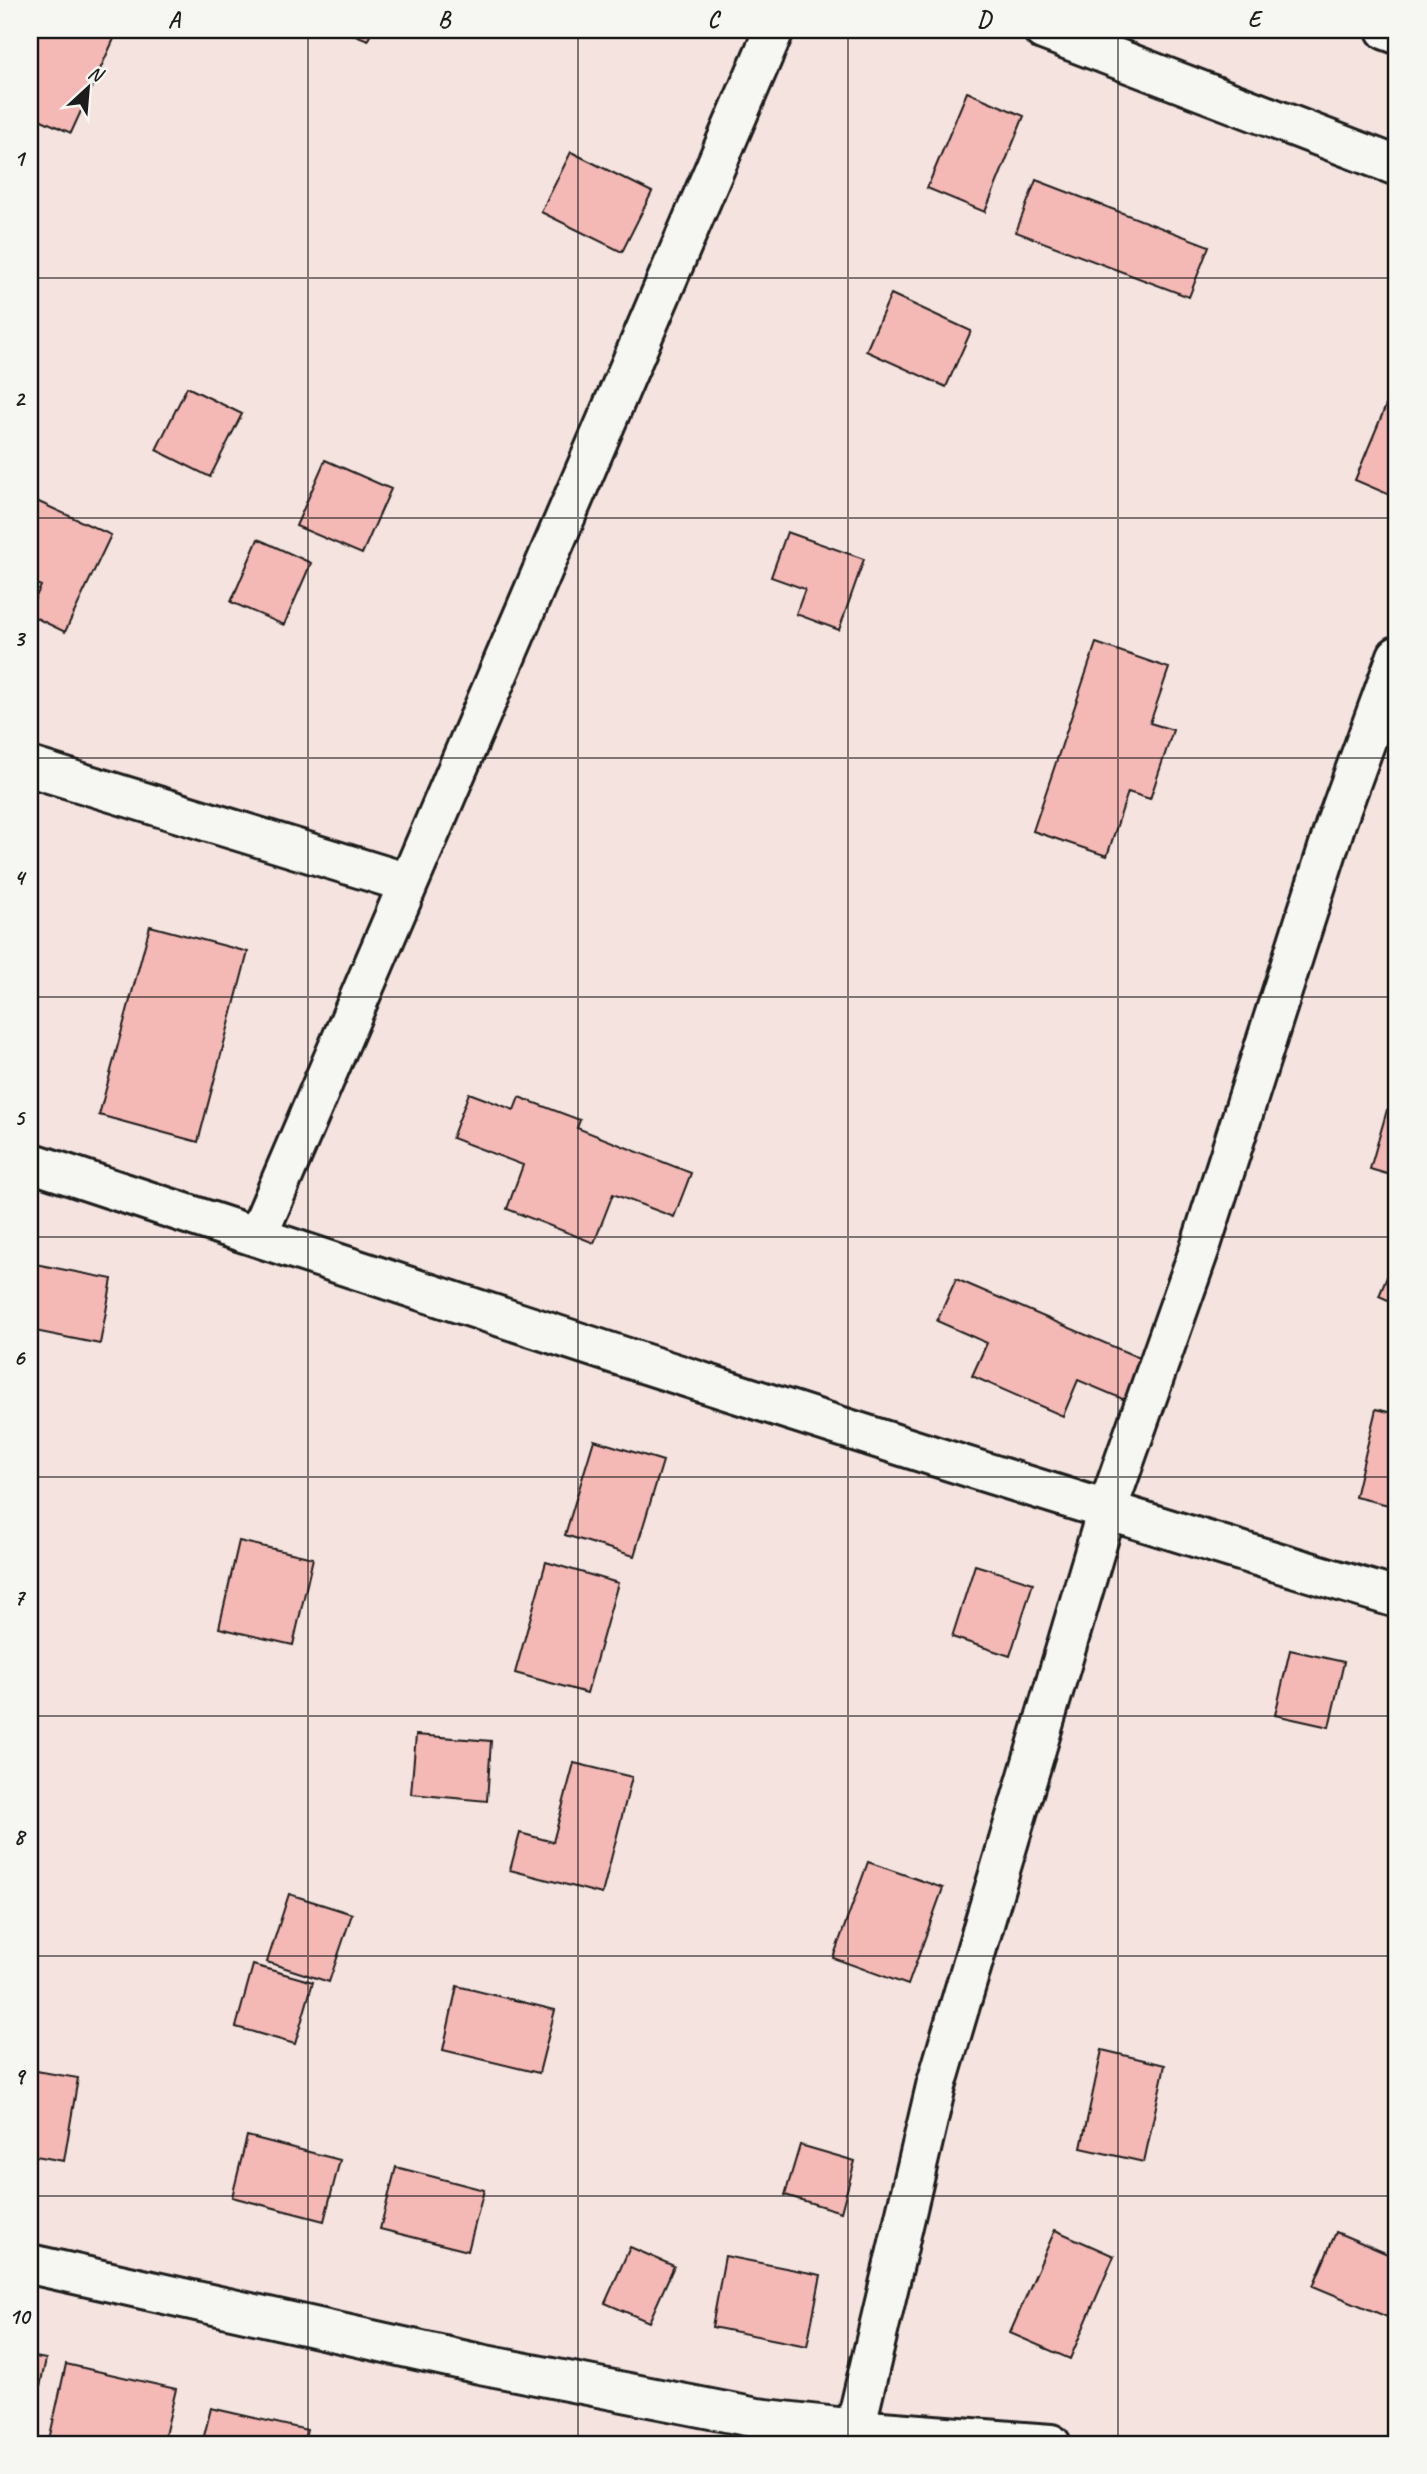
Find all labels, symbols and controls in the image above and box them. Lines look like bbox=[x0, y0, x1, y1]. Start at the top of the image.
text: A bbox=[168, 5, 182, 34]
text: B bbox=[438, 5, 452, 34]
text: C bbox=[708, 5, 722, 34]
text: D bbox=[977, 5, 993, 34]
text: E bbox=[1248, 5, 1264, 34]
north arrow bbox=[52, 52, 122, 122]
text: N bbox=[84, 60, 108, 88]
text: 1 bbox=[14, 144, 27, 173]
text: 2 bbox=[14, 384, 27, 413]
text: 3 bbox=[14, 624, 27, 653]
text: 4 bbox=[14, 863, 27, 892]
text: 5 bbox=[14, 1103, 26, 1132]
text: 6 bbox=[14, 1343, 27, 1372]
text: 7 bbox=[14, 1583, 27, 1612]
text: 8 bbox=[14, 1822, 27, 1851]
text: 9 bbox=[14, 2062, 27, 2091]
text: 10 bbox=[9, 2302, 32, 2331]

